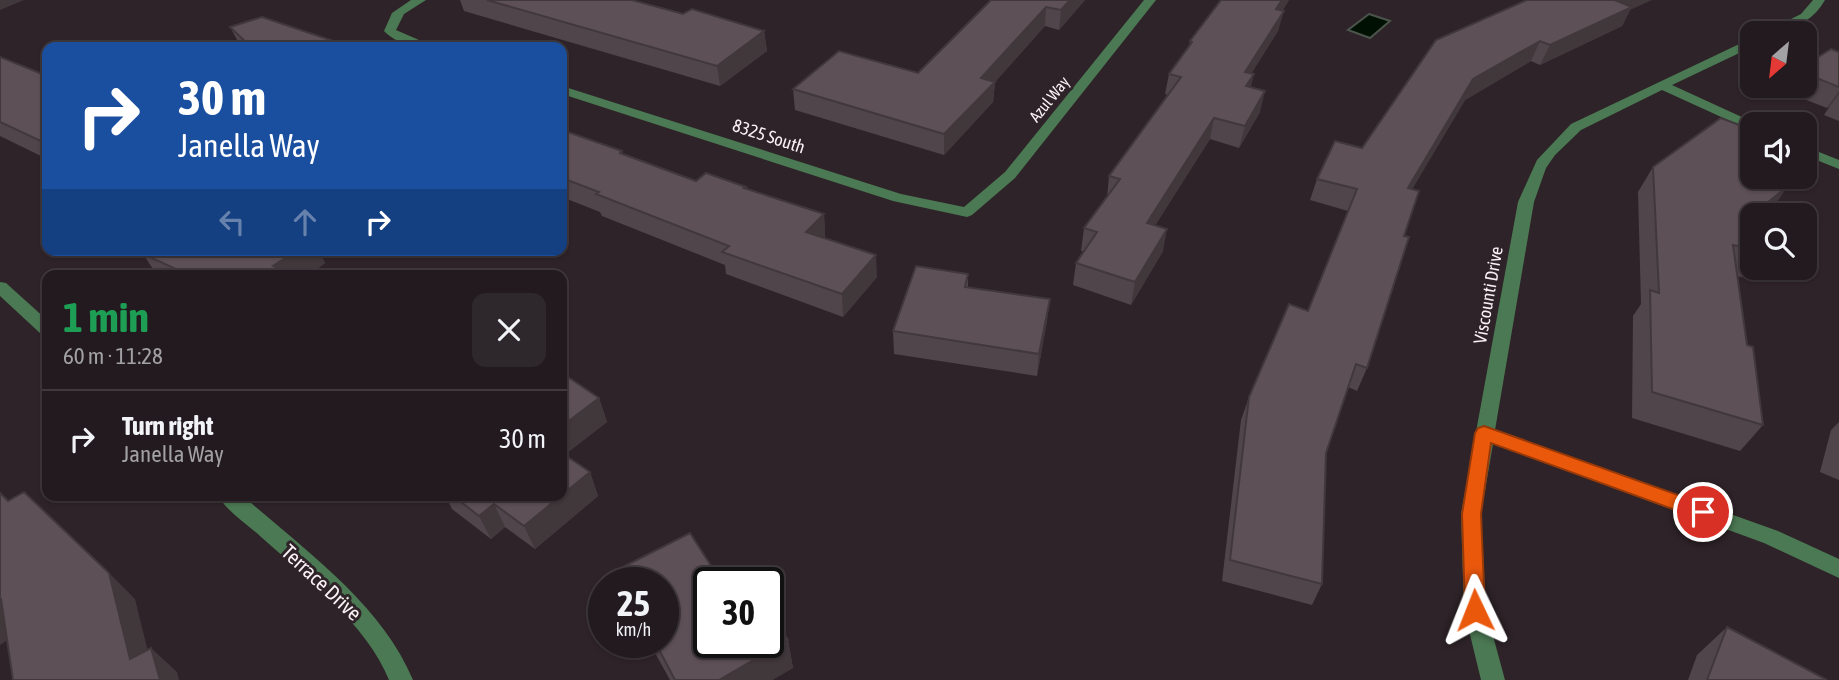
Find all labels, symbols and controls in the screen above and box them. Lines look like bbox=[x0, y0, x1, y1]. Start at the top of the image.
north arrow bbox=[1740, 21, 1816, 98]
map controls bbox=[1740, 21, 1817, 280]
text: 30 m bbox=[178, 69, 266, 125]
icon: right bbox=[63, 70, 154, 161]
street label: Azul Way bbox=[1025, 72, 1074, 126]
button: sound bbox=[1740, 112, 1817, 189]
street label: 8325 South bbox=[730, 114, 808, 158]
text: Janella Way bbox=[178, 127, 320, 164]
icon: left bbox=[213, 203, 251, 241]
icon: ahead bbox=[286, 203, 324, 241]
icon: right bbox=[359, 203, 397, 241]
button: search bbox=[1740, 203, 1817, 280]
street label: Viscounti Drive bbox=[1469, 245, 1507, 345]
text: 1 min bbox=[63, 293, 149, 341]
button: close bbox=[472, 293, 546, 367]
text: 60 m · 11:28 bbox=[63, 343, 163, 369]
text: Turn right bbox=[122, 411, 213, 441]
icon: right bbox=[63, 420, 101, 458]
text: 30 m bbox=[499, 424, 546, 454]
text: Janella Way bbox=[122, 441, 224, 467]
pin bbox=[1673, 482, 1733, 542]
icon: arrive bbox=[1684, 493, 1722, 531]
street label: Terrace Drive bbox=[277, 539, 367, 625]
speed limit sign: 30 bbox=[693, 567, 784, 658]
position arrow bbox=[1438, 573, 1512, 647]
text: 25 bbox=[617, 583, 650, 623]
text: km/h bbox=[616, 619, 651, 640]

